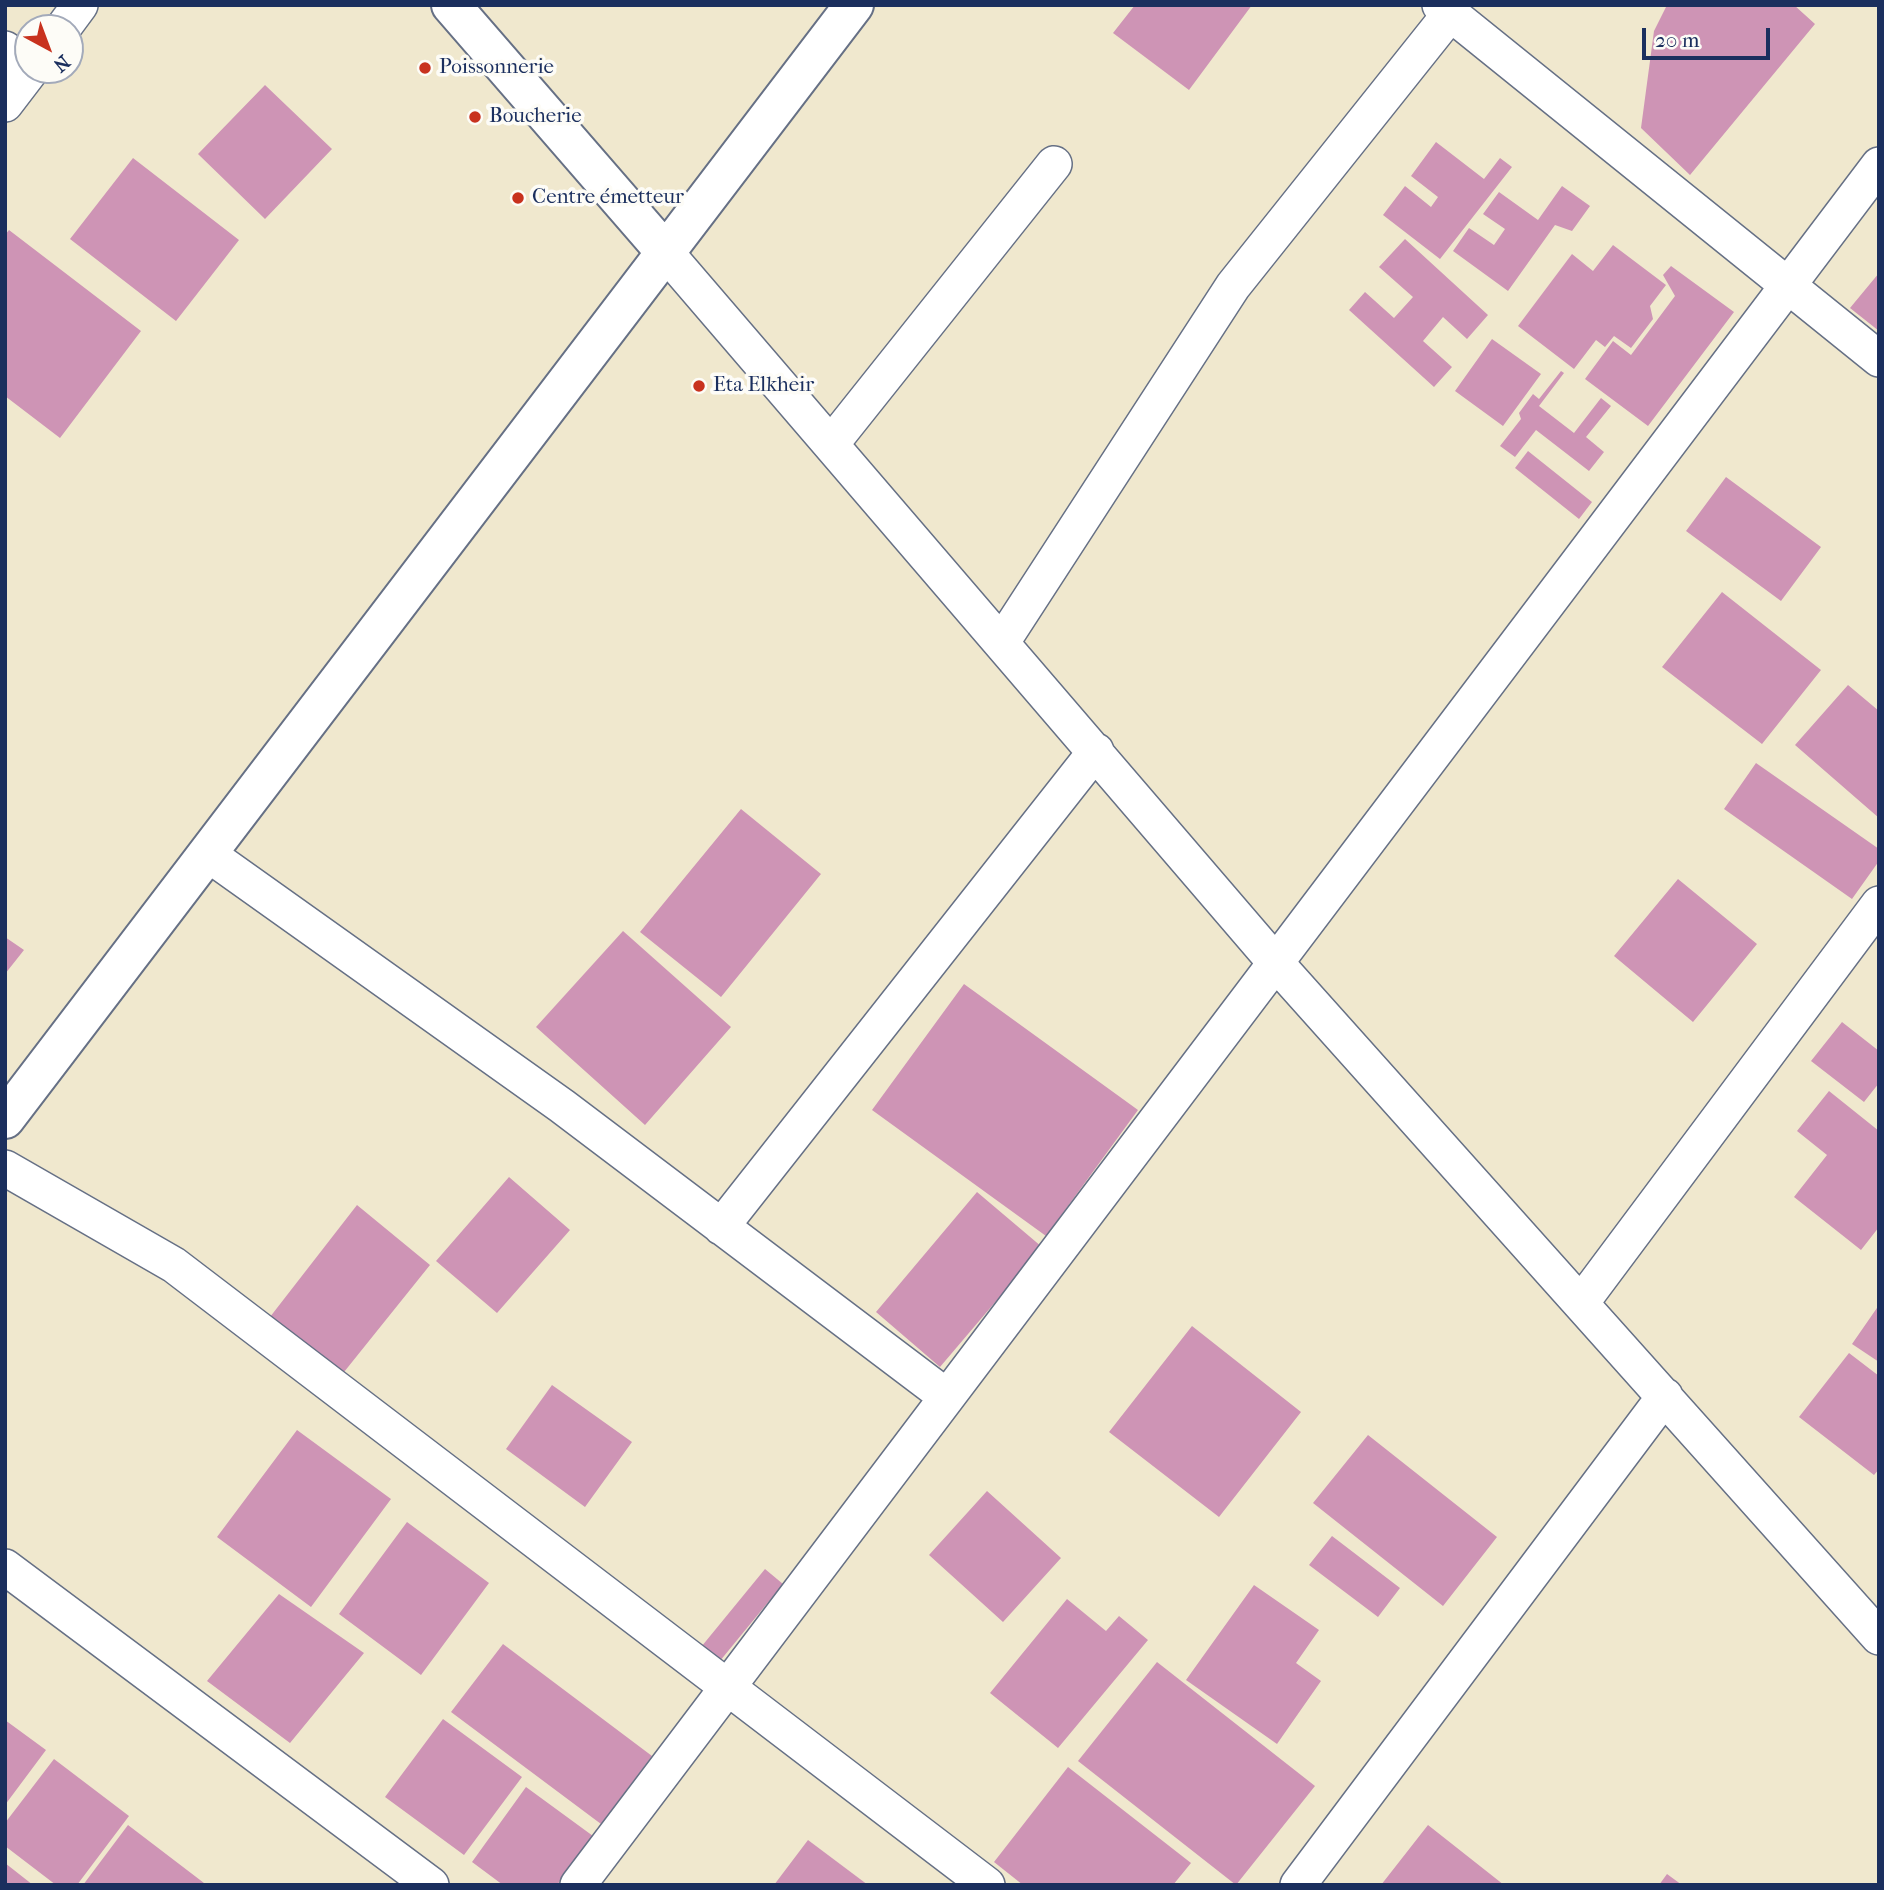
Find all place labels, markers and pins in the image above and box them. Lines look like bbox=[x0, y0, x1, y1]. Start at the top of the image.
place label: Poissonnerie bbox=[439, 55, 554, 81]
marker: Poissonnerie bbox=[417, 60, 433, 76]
place label: Boucherie bbox=[489, 104, 582, 130]
marker: Boucherie bbox=[467, 109, 483, 125]
place label: Centre émetteur bbox=[532, 185, 684, 211]
marker: Centre émetteur bbox=[510, 190, 526, 206]
place label: Eta Elkheir bbox=[713, 373, 814, 399]
marker: Eta Elkheir bbox=[691, 378, 707, 394]

